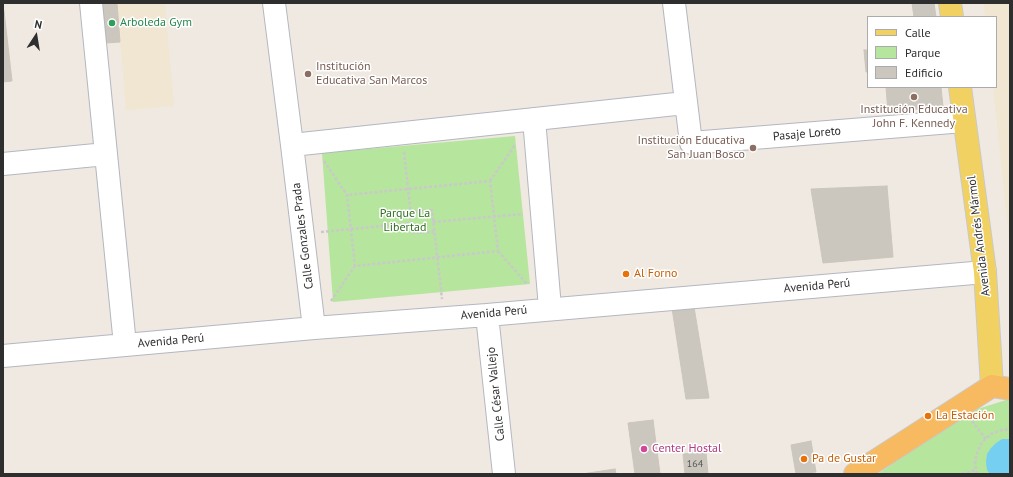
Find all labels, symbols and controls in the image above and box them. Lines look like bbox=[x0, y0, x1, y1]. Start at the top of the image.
north arrow bbox=[16, 16, 56, 56]
place label: Arboleda Gym bbox=[120, 16, 192, 30]
legend bbox=[867, 16, 997, 88]
text: N bbox=[33, 17, 43, 32]
marker: Arboleda Gym bbox=[107, 18, 117, 28]
text: Calle bbox=[905, 25, 931, 40]
text: Parque bbox=[905, 45, 940, 60]
place label: Institución Educativa San Marcos bbox=[316, 60, 427, 88]
text: Edificio bbox=[905, 65, 943, 80]
marker: Institución Educativa San Marcos bbox=[303, 69, 313, 79]
marker: Institución Educativa John F. Kennedy bbox=[909, 92, 919, 102]
place label: Institución Educativa John F. Kennedy bbox=[860, 103, 968, 131]
street label: Pasaje Loreto bbox=[772, 124, 842, 144]
place label: Institución Educativa San Juan Bosco bbox=[638, 134, 745, 162]
marker: Institución Educativa San Juan Bosco bbox=[748, 143, 758, 153]
street label: Avenida Andrés Mármol bbox=[964, 175, 994, 297]
street label: Calle Gonzales Prada bbox=[289, 182, 317, 290]
park label: Parque La Libertad bbox=[380, 207, 430, 235]
place label: Al Forno bbox=[634, 267, 677, 281]
marker: Al Forno bbox=[621, 269, 631, 279]
street label: Avenida Perú bbox=[783, 276, 851, 296]
street label: Avenida Perú bbox=[460, 303, 528, 323]
street label: Avenida Perú bbox=[137, 331, 205, 351]
street label: Calle César Vallejo bbox=[484, 346, 508, 442]
place label: La Estación bbox=[936, 409, 994, 423]
marker: La Estación bbox=[923, 411, 933, 421]
place label: Center Hostal bbox=[652, 442, 721, 456]
marker: Center Hostal bbox=[639, 444, 649, 454]
place label: Pa de Gustar bbox=[812, 452, 876, 466]
marker: Pa de Gustar bbox=[799, 454, 809, 464]
house number: 164 bbox=[687, 458, 703, 470]

